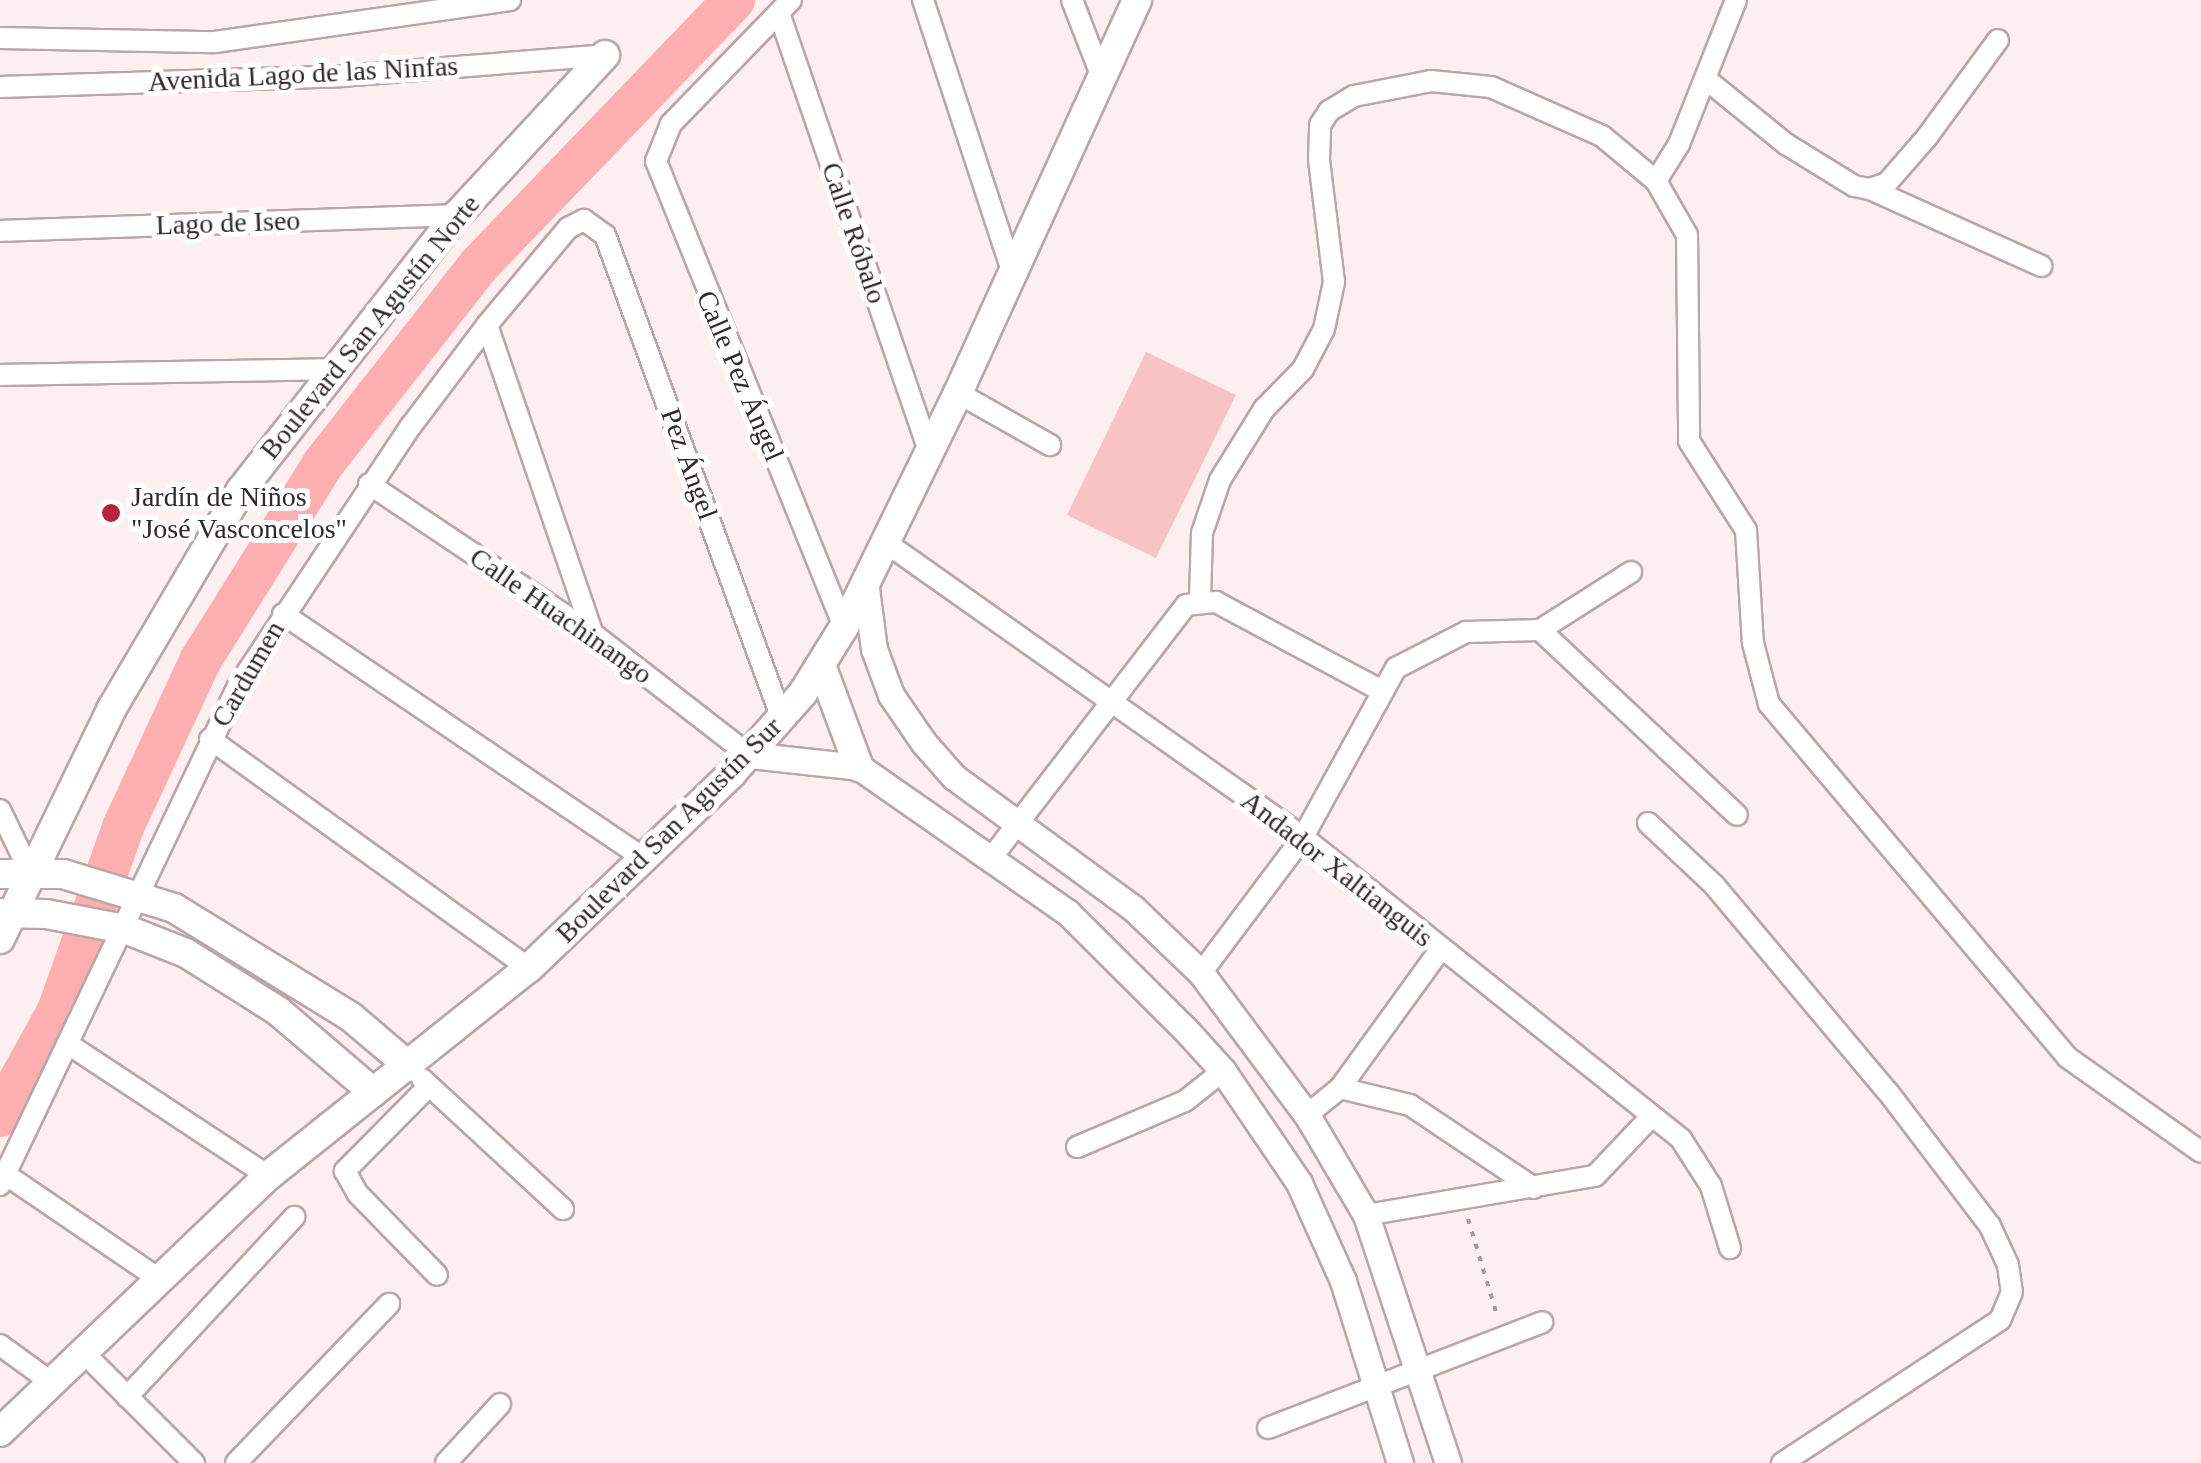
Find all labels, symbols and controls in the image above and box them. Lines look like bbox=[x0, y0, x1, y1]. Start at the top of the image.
street label: Avenida Lago de las Ninfas bbox=[147, 49, 459, 99]
street label: Calle Róbalo bbox=[814, 158, 894, 308]
street label: Boulevard San Agustín Norte bbox=[252, 187, 488, 467]
street label: Lago de Iseo bbox=[155, 204, 301, 242]
street label: Calle Pez Ángel bbox=[689, 286, 791, 466]
street label: Pez Ángel bbox=[653, 404, 725, 524]
place label: Jardín de Niños "José Vasconcelos" bbox=[131, 480, 347, 546]
marker: Jardín de Niños "José Vasconcelos" bbox=[100, 502, 122, 524]
street label: Calle Huachinango bbox=[463, 540, 659, 692]
street label: Cardumen bbox=[204, 615, 292, 733]
street label: Boulevard San Agustín Sur bbox=[549, 710, 789, 950]
street label: Andador Xaltianguis bbox=[1234, 784, 1440, 954]

